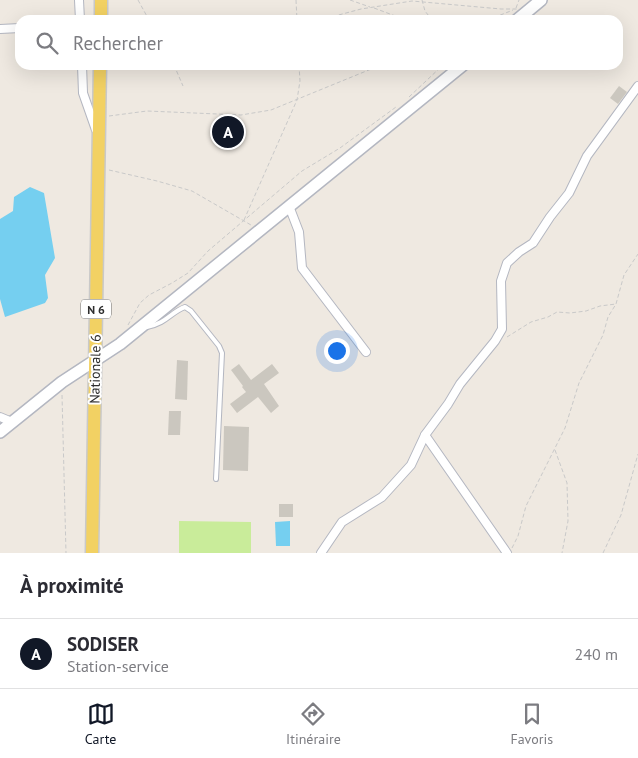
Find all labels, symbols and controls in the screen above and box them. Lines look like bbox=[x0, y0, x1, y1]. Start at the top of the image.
search box bbox=[15, 15, 623, 70]
icon: search bbox=[33, 29, 61, 57]
text: Rechercher bbox=[73, 31, 163, 55]
pin: A bbox=[212, 113, 244, 151]
road number: N 6 bbox=[81, 300, 111, 318]
street label: Nationale 6 bbox=[85, 334, 105, 404]
your location bbox=[324, 338, 350, 364]
text: À proximité bbox=[20, 572, 124, 599]
text: SODISER bbox=[67, 632, 139, 656]
text: A bbox=[31, 644, 41, 664]
text: 240 m bbox=[575, 644, 618, 664]
text: Station-service bbox=[67, 656, 169, 676]
tab: Carte bbox=[85, 700, 116, 748]
tab: Itinéraire bbox=[286, 700, 341, 748]
tab: Favoris bbox=[510, 700, 553, 748]

